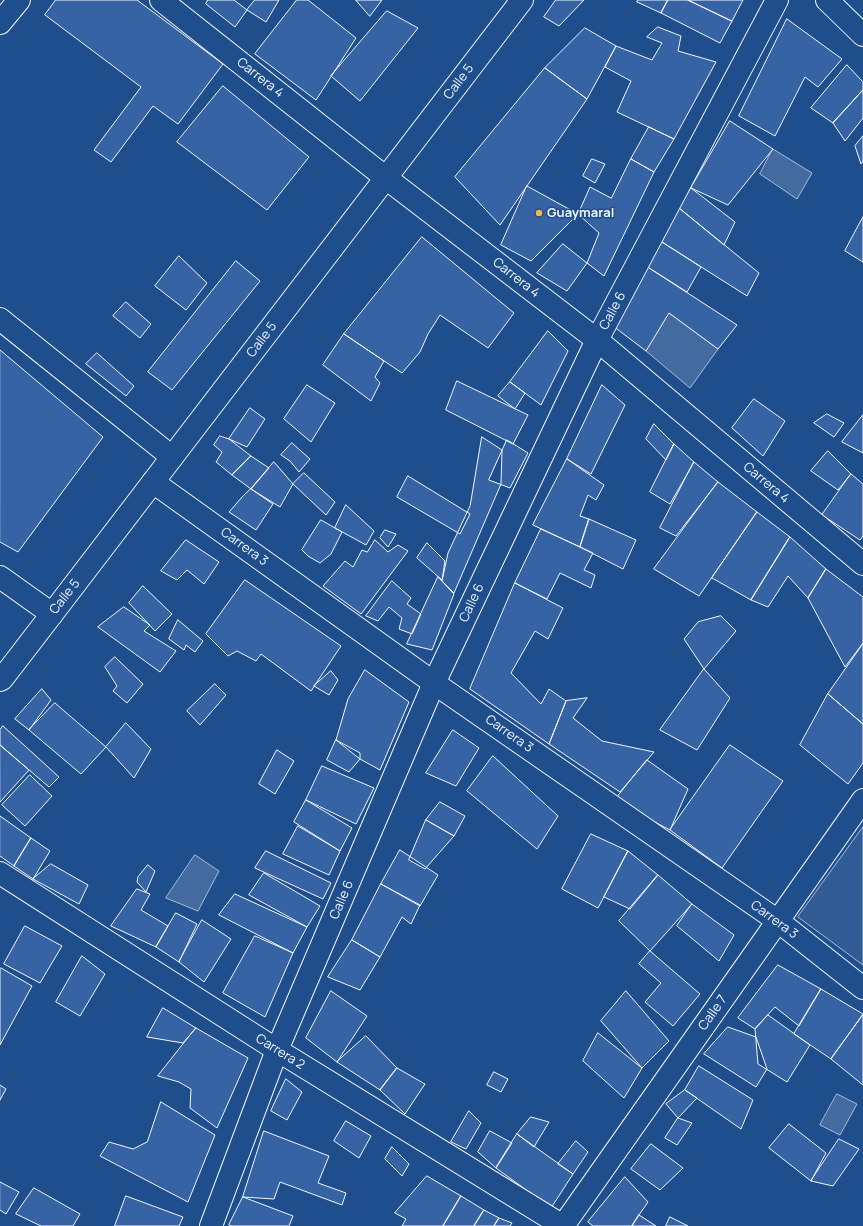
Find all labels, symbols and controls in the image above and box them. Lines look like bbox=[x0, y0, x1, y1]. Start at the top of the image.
street label: Carrera 4 bbox=[233, 55, 287, 101]
street label: Calle 5 bbox=[441, 61, 477, 103]
place label: Guaymaral bbox=[547, 205, 614, 221]
marker: Guaymaral bbox=[534, 208, 544, 218]
street label: Carrera 4 bbox=[489, 255, 543, 301]
street label: Calle 6 bbox=[597, 289, 629, 333]
street label: Calle 5 bbox=[244, 319, 280, 361]
street label: Carrera 4 bbox=[740, 459, 792, 507]
street label: Carrera 3 bbox=[217, 525, 271, 569]
street label: Calle 5 bbox=[46, 576, 84, 618]
street label: Calle 6 bbox=[456, 581, 488, 625]
street label: Carrera 3 bbox=[482, 712, 536, 756]
street label: Calle 6 bbox=[327, 878, 357, 922]
street label: Carrera 3 bbox=[747, 898, 801, 942]
street label: Calle 7 bbox=[695, 992, 731, 1034]
street label: Carrera 2 bbox=[253, 1031, 307, 1073]

